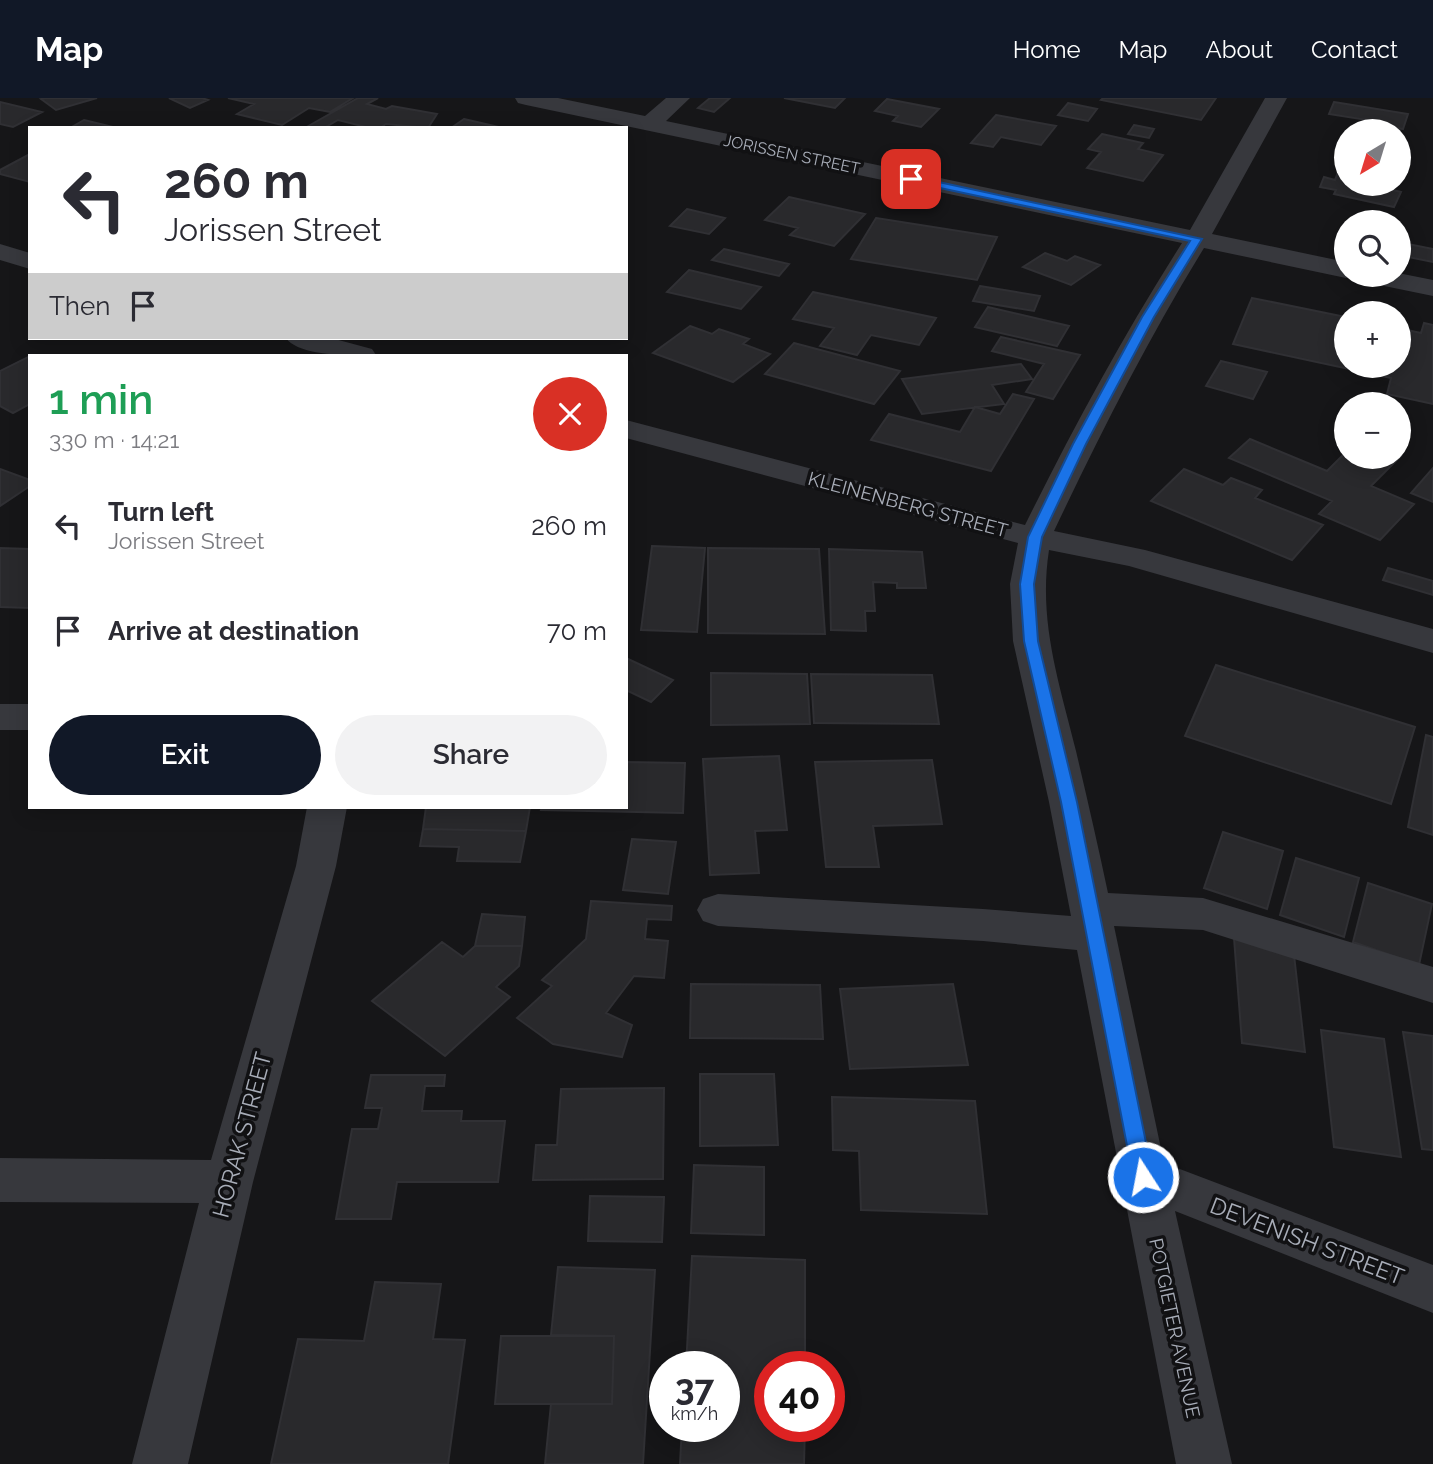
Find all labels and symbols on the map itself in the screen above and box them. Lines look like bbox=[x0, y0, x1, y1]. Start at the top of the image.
north arrow bbox=[1334, 119, 1410, 196]
street label: JORISSEN STREET bbox=[722, 131, 862, 178]
pin bbox=[881, 149, 941, 209]
street label: KLEINENBERG STREET bbox=[806, 467, 1011, 541]
street label: HORAK STREET bbox=[206, 1049, 277, 1221]
position arrow bbox=[1106, 1140, 1180, 1214]
street label: DEVENISH STREET bbox=[1206, 1191, 1408, 1290]
street label: POTGIETER AVENUE bbox=[1145, 1236, 1205, 1420]
speed limit sign: 40 bbox=[754, 1351, 845, 1442]

